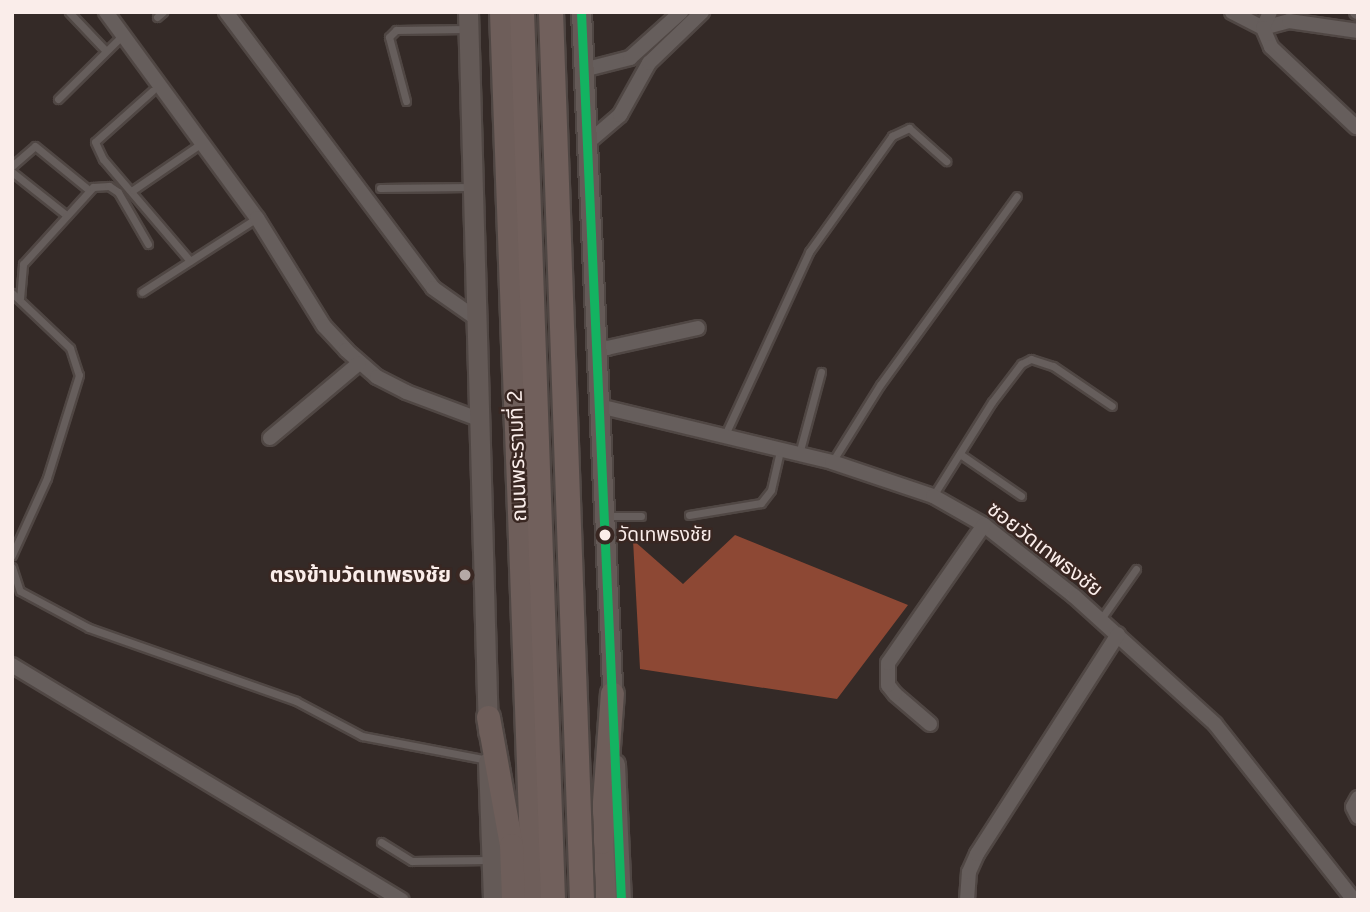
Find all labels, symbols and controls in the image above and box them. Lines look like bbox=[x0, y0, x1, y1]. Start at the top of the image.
street label: ถนนพระรามที่ 2 bbox=[502, 390, 532, 522]
street label: ซอยวัดเทพธงชัย bbox=[982, 496, 1108, 602]
place label: วัดเทพธงชัย bbox=[618, 524, 712, 546]
marker: วัดเทพธงชัย bbox=[598, 528, 612, 542]
place label: ตรงข้ามวัดเทพธงชัย bbox=[270, 562, 451, 588]
marker: ตรงข้ามวัดเทพธงชัย bbox=[457, 567, 473, 583]

